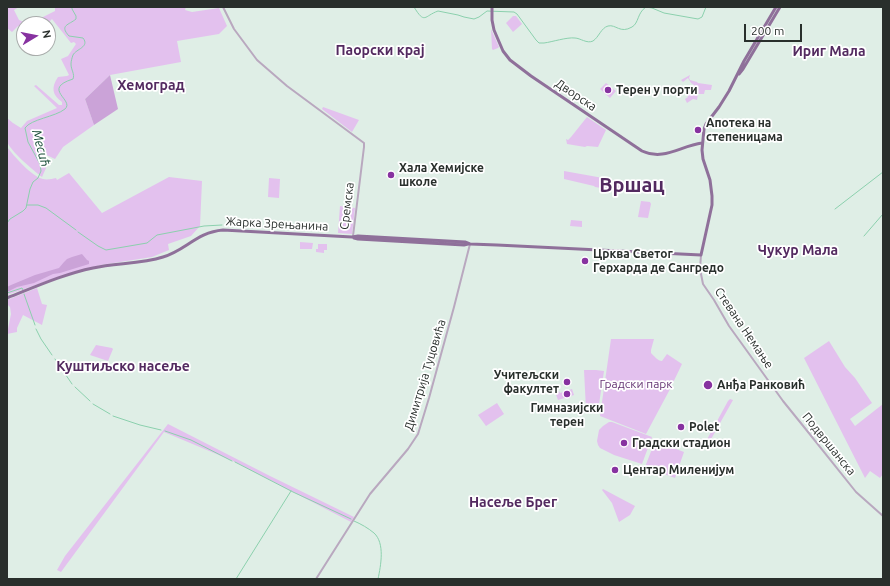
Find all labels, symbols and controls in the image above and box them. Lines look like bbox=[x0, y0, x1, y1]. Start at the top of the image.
north arrow bbox=[16, 16, 56, 56]
scale bar bbox=[746, 16, 804, 42]
text: 200 m bbox=[751, 24, 784, 37]
text: N bbox=[40, 29, 53, 39]
district label: Паорски крај bbox=[335, 42, 425, 58]
district label: Ириг Мала bbox=[792, 43, 866, 59]
street label: Дворска bbox=[553, 76, 599, 114]
district label: Хемоград bbox=[117, 77, 185, 93]
place label: Терен у порти bbox=[616, 83, 698, 97]
marker: Терен у порти bbox=[603, 85, 613, 95]
place label: Апотека на степеницама bbox=[706, 116, 783, 144]
marker: Апотека на степеницама bbox=[693, 125, 703, 135]
water label: Месић bbox=[29, 128, 53, 168]
place label: Хала Хемијске школе bbox=[399, 161, 484, 189]
marker: Хала Хемијске школе bbox=[386, 170, 396, 180]
district label: Вршац bbox=[599, 173, 665, 197]
street label: Сремска bbox=[337, 181, 357, 231]
street label: Жарка Зрењанина bbox=[225, 214, 329, 234]
district label: Чукур Мала bbox=[758, 242, 838, 258]
place label: Црква Светог Герхарда де Сангредо bbox=[593, 247, 724, 275]
marker: Црква Светог Герхарда де Сангредо bbox=[580, 256, 590, 266]
street label: Стевана Немање bbox=[712, 285, 776, 371]
street label: Димитрија Туцовића bbox=[401, 318, 449, 432]
district label: Куштиљско насеље bbox=[56, 358, 190, 374]
place label: Учитељски факултет bbox=[494, 368, 559, 396]
marker: Учитељски факултет bbox=[562, 377, 572, 387]
park label: Градски парк bbox=[599, 377, 673, 391]
place label: Анђа Ранковић bbox=[717, 378, 805, 392]
marker: Анђа Ранковић bbox=[702, 379, 714, 391]
marker: Гимназијски терен bbox=[562, 389, 572, 399]
place label: Гимназијски терен bbox=[531, 401, 603, 429]
street label: Подвршанска bbox=[799, 410, 859, 478]
place label: Polet bbox=[689, 420, 719, 434]
marker: Polet bbox=[676, 422, 686, 432]
place label: Градски стадион bbox=[632, 436, 731, 450]
marker: Градски стадион bbox=[619, 438, 629, 448]
place label: Центар Миленијум bbox=[623, 463, 734, 477]
marker: Центар Миленијум bbox=[610, 465, 620, 475]
district label: Насеље Брег bbox=[469, 494, 557, 510]

